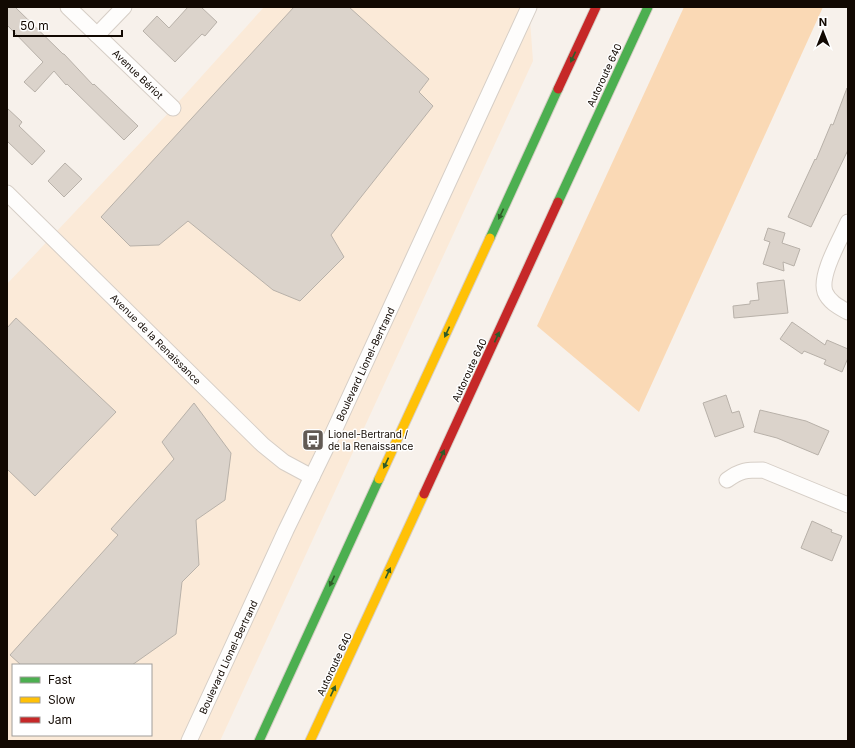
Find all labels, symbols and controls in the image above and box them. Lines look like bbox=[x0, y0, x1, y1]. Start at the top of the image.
scale bar bbox=[14, 12, 122, 38]
north arrow bbox=[803, 12, 843, 52]
text: N bbox=[819, 15, 827, 29]
text: 50 m bbox=[20, 18, 49, 33]
street label: Autoroute 640 bbox=[584, 42, 624, 108]
street label: Avenue Bériot bbox=[110, 47, 166, 102]
one-way arrow bbox=[570, 51, 576, 62]
one-way arrow bbox=[498, 209, 504, 220]
street label: Avenue de la Renaissance bbox=[108, 291, 204, 387]
street label: Boulevard Lionel-Bertrand bbox=[333, 305, 397, 423]
one-way arrow bbox=[444, 327, 450, 338]
one-way arrow bbox=[494, 331, 500, 342]
street label: Autoroute 640 bbox=[449, 337, 489, 403]
bus stop icon: Lionel-Bertrand / de la Renaissance bbox=[300, 427, 326, 453]
place label: Lionel-Bertrand / de la Renaissance bbox=[328, 428, 413, 452]
one-way arrow bbox=[439, 449, 445, 460]
one-way arrow bbox=[383, 457, 389, 469]
one-way arrow bbox=[385, 566, 391, 578]
one-way arrow bbox=[329, 576, 335, 587]
street label: Boulevard Lionel-Bertrand bbox=[196, 598, 260, 716]
street label: Autoroute 640 bbox=[314, 631, 354, 697]
legend bbox=[12, 664, 152, 736]
text: Fast bbox=[48, 672, 72, 687]
one-way arrow bbox=[330, 685, 336, 696]
text: Slow bbox=[48, 692, 76, 707]
text: Jam bbox=[48, 712, 72, 727]

